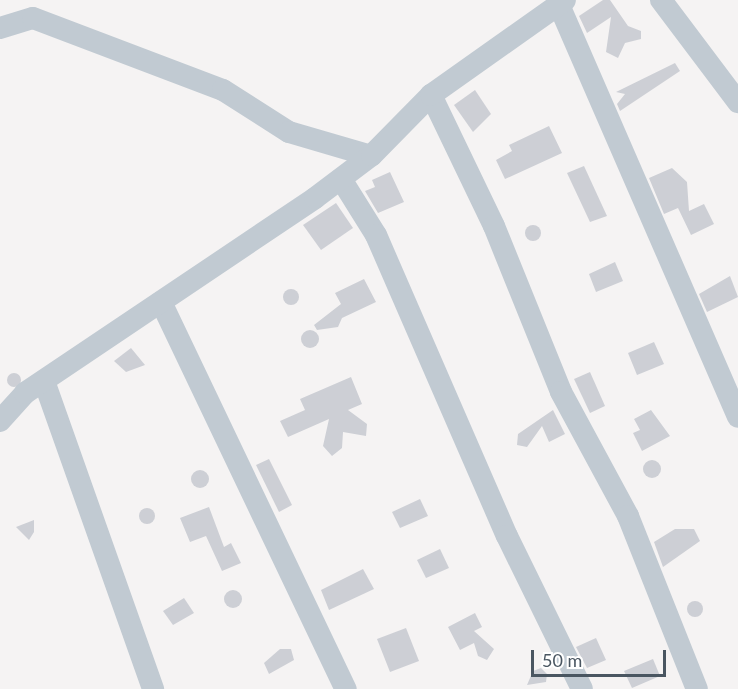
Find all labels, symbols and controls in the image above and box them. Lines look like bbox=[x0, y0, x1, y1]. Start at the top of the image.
scale bar bbox=[534, 638, 669, 676]
text: 50 m bbox=[542, 649, 582, 671]

